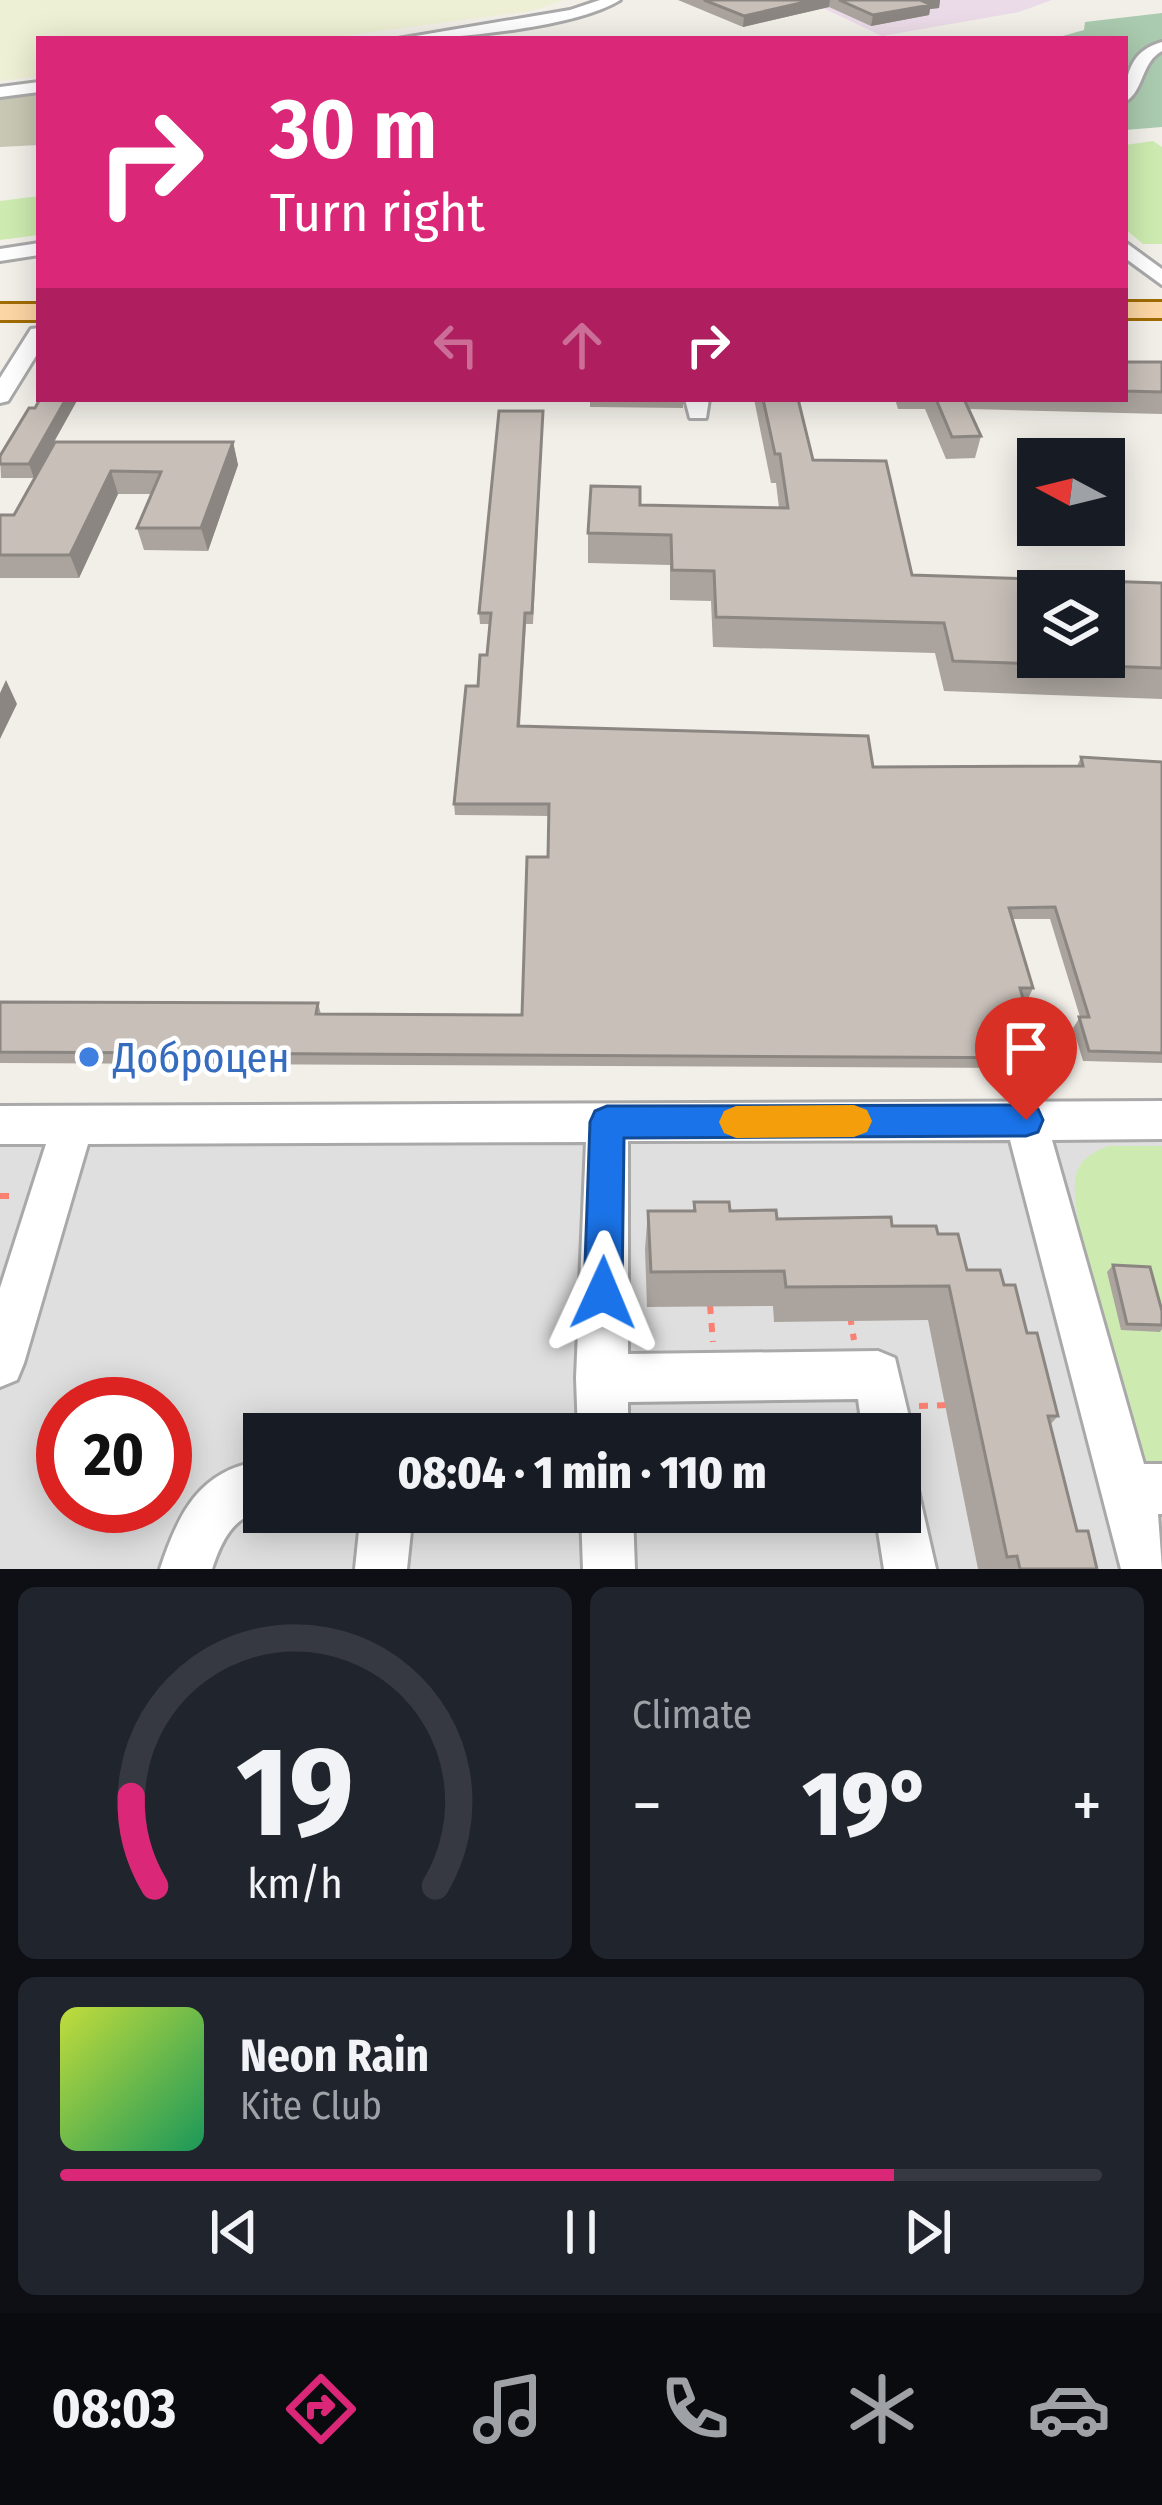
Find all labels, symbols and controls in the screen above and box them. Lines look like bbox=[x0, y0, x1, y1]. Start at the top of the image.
text: 30 m bbox=[270, 79, 437, 180]
icon: right bbox=[72, 84, 228, 240]
text: Turn right bbox=[270, 181, 485, 245]
icon: left bbox=[423, 312, 489, 378]
icon: ahead bbox=[549, 312, 615, 378]
icon: right bbox=[675, 312, 741, 378]
north arrow bbox=[1017, 438, 1125, 546]
map controls bbox=[1017, 438, 1125, 678]
button: layers bbox=[1017, 570, 1125, 678]
pin bbox=[975, 997, 1077, 1120]
icon: arrive bbox=[993, 1015, 1059, 1081]
place label: Доброцен bbox=[112, 1033, 290, 1083]
marker: Доброцен bbox=[76, 1044, 102, 1070]
position arrow bbox=[540, 1230, 666, 1356]
speed limit sign: 20 bbox=[36, 1377, 192, 1533]
text: 08:04 · 1 min · 110 m bbox=[397, 1446, 767, 1500]
text: Climate bbox=[632, 1692, 752, 1738]
text: 19 bbox=[236, 1718, 354, 1868]
text: 19° bbox=[803, 1751, 931, 1859]
text: − bbox=[632, 1766, 662, 1845]
text: + bbox=[1072, 1766, 1102, 1845]
text: km/h bbox=[247, 1858, 343, 1909]
text: Neon Rain bbox=[240, 2029, 429, 2083]
text: Kite Club bbox=[240, 2083, 382, 2129]
icon: previous bbox=[201, 2199, 267, 2265]
icon: pause bbox=[548, 2199, 614, 2265]
icon: next bbox=[895, 2199, 961, 2265]
icon: directions bbox=[279, 2367, 363, 2451]
icon: music bbox=[466, 2367, 550, 2451]
icon: phone bbox=[653, 2367, 737, 2451]
icon: climate bbox=[840, 2367, 924, 2451]
icon: car bbox=[1027, 2367, 1111, 2451]
text: 08:03 bbox=[51, 2377, 176, 2441]

